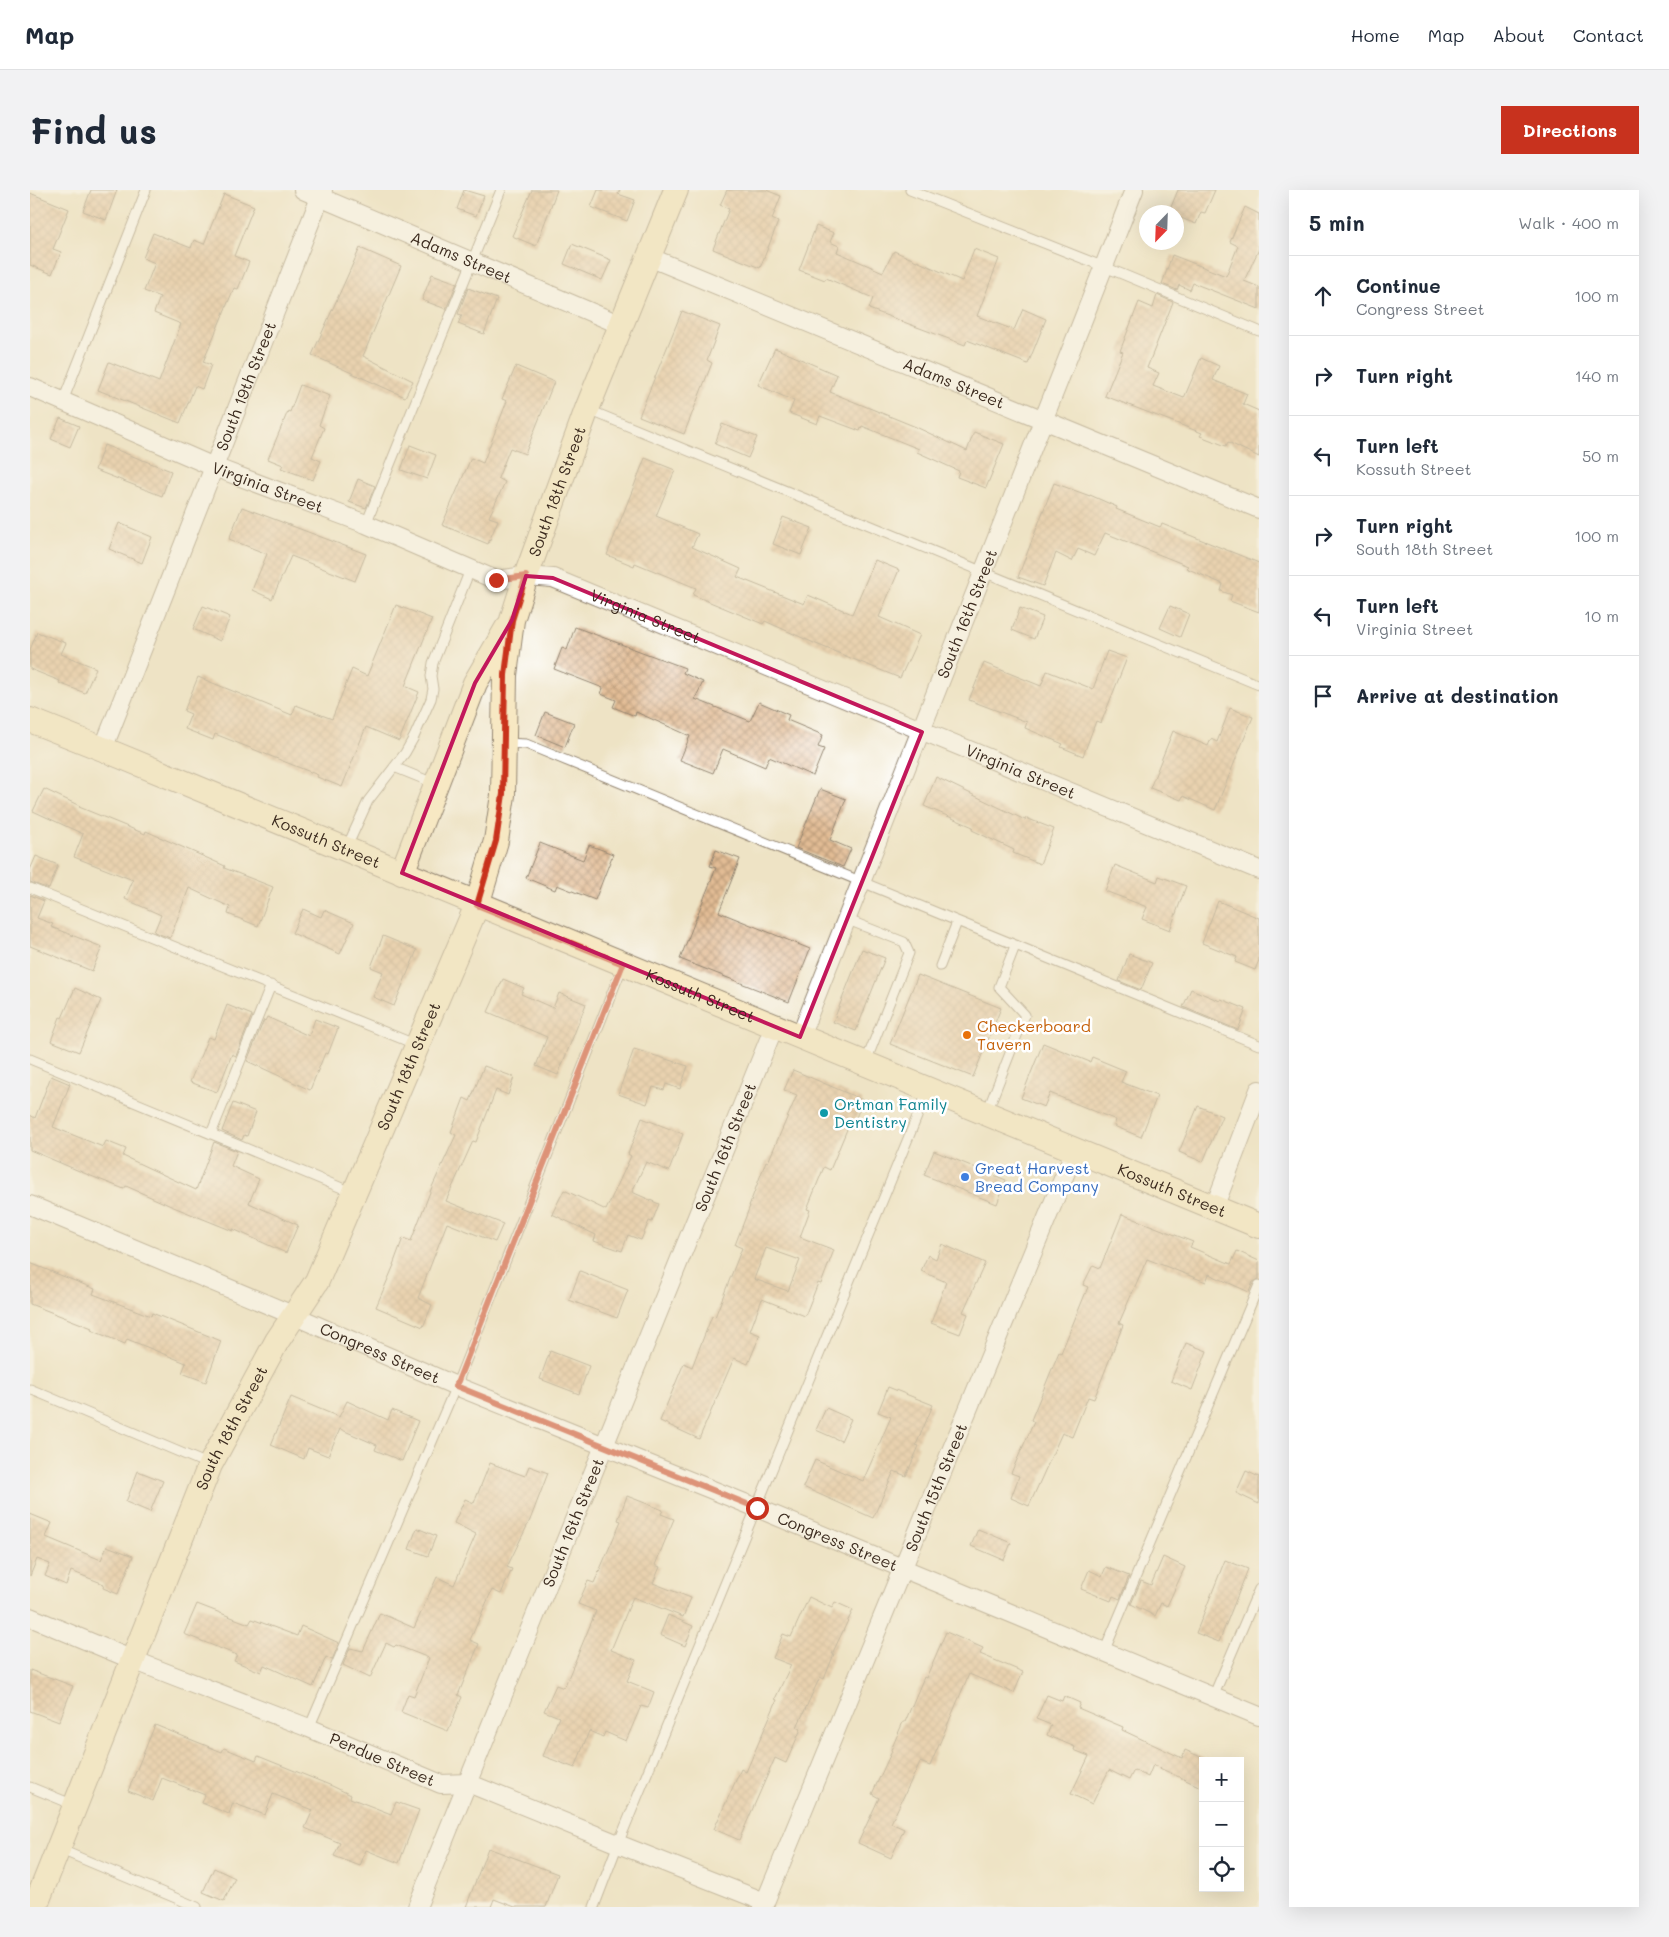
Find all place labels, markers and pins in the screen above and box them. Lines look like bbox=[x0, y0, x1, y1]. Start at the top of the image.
place label: Checkerboard Tavern bbox=[977, 1015, 1091, 1054]
marker: Checkerboard Tavern bbox=[961, 1029, 973, 1041]
place label: Ortman Family Dentistry bbox=[834, 1093, 947, 1132]
marker: Ortman Family Dentistry bbox=[818, 1107, 830, 1119]
place label: Great Harvest Bread Company bbox=[975, 1157, 1099, 1196]
marker: Great Harvest Bread Company bbox=[959, 1171, 971, 1183]

